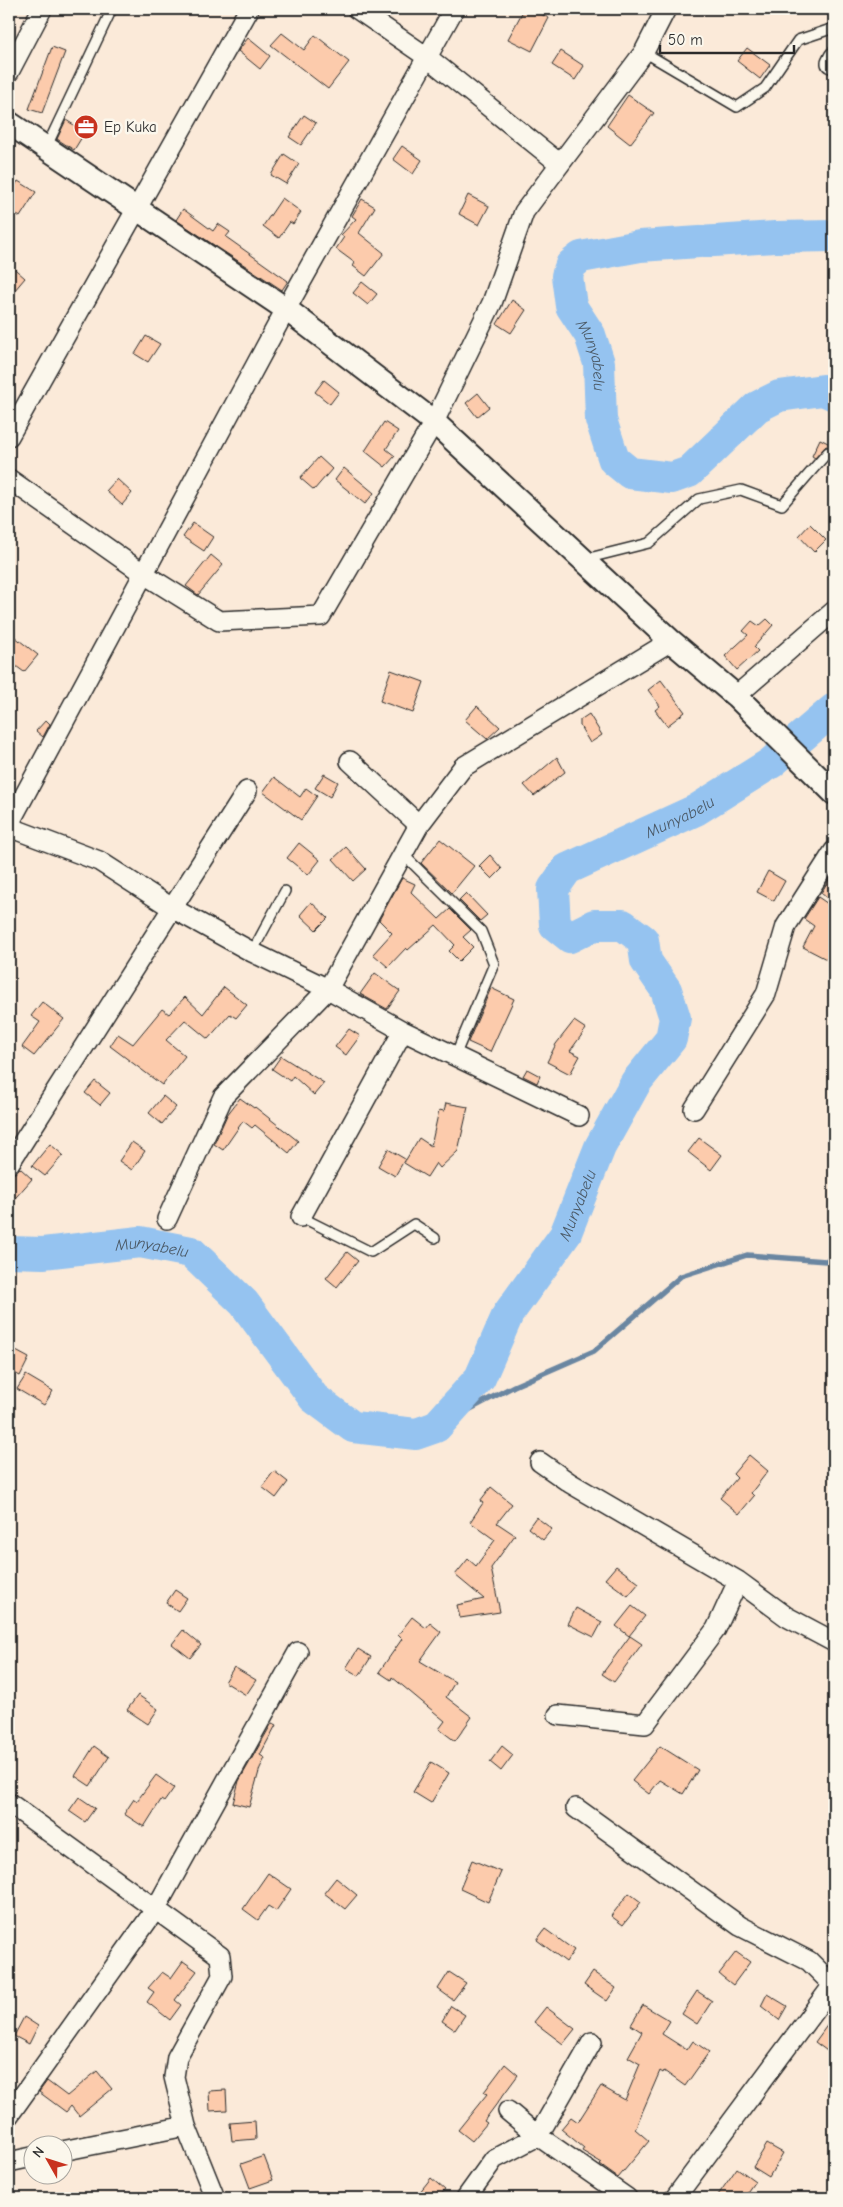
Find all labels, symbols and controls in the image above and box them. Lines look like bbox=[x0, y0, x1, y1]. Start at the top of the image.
scale bar bbox=[660, 22, 794, 54]
text: 50 m bbox=[668, 31, 703, 49]
office icon: Ep Kuka bbox=[73, 114, 99, 140]
place label: Ep Kuka bbox=[104, 118, 157, 136]
water label: Munyabelu bbox=[572, 315, 608, 391]
water label: Munyabelu bbox=[642, 793, 718, 842]
water label: Munyabelu bbox=[555, 1167, 600, 1244]
water label: Munyabelu bbox=[113, 1234, 190, 1261]
north arrow bbox=[22, 2134, 72, 2184]
text: N bbox=[29, 2143, 48, 2161]

